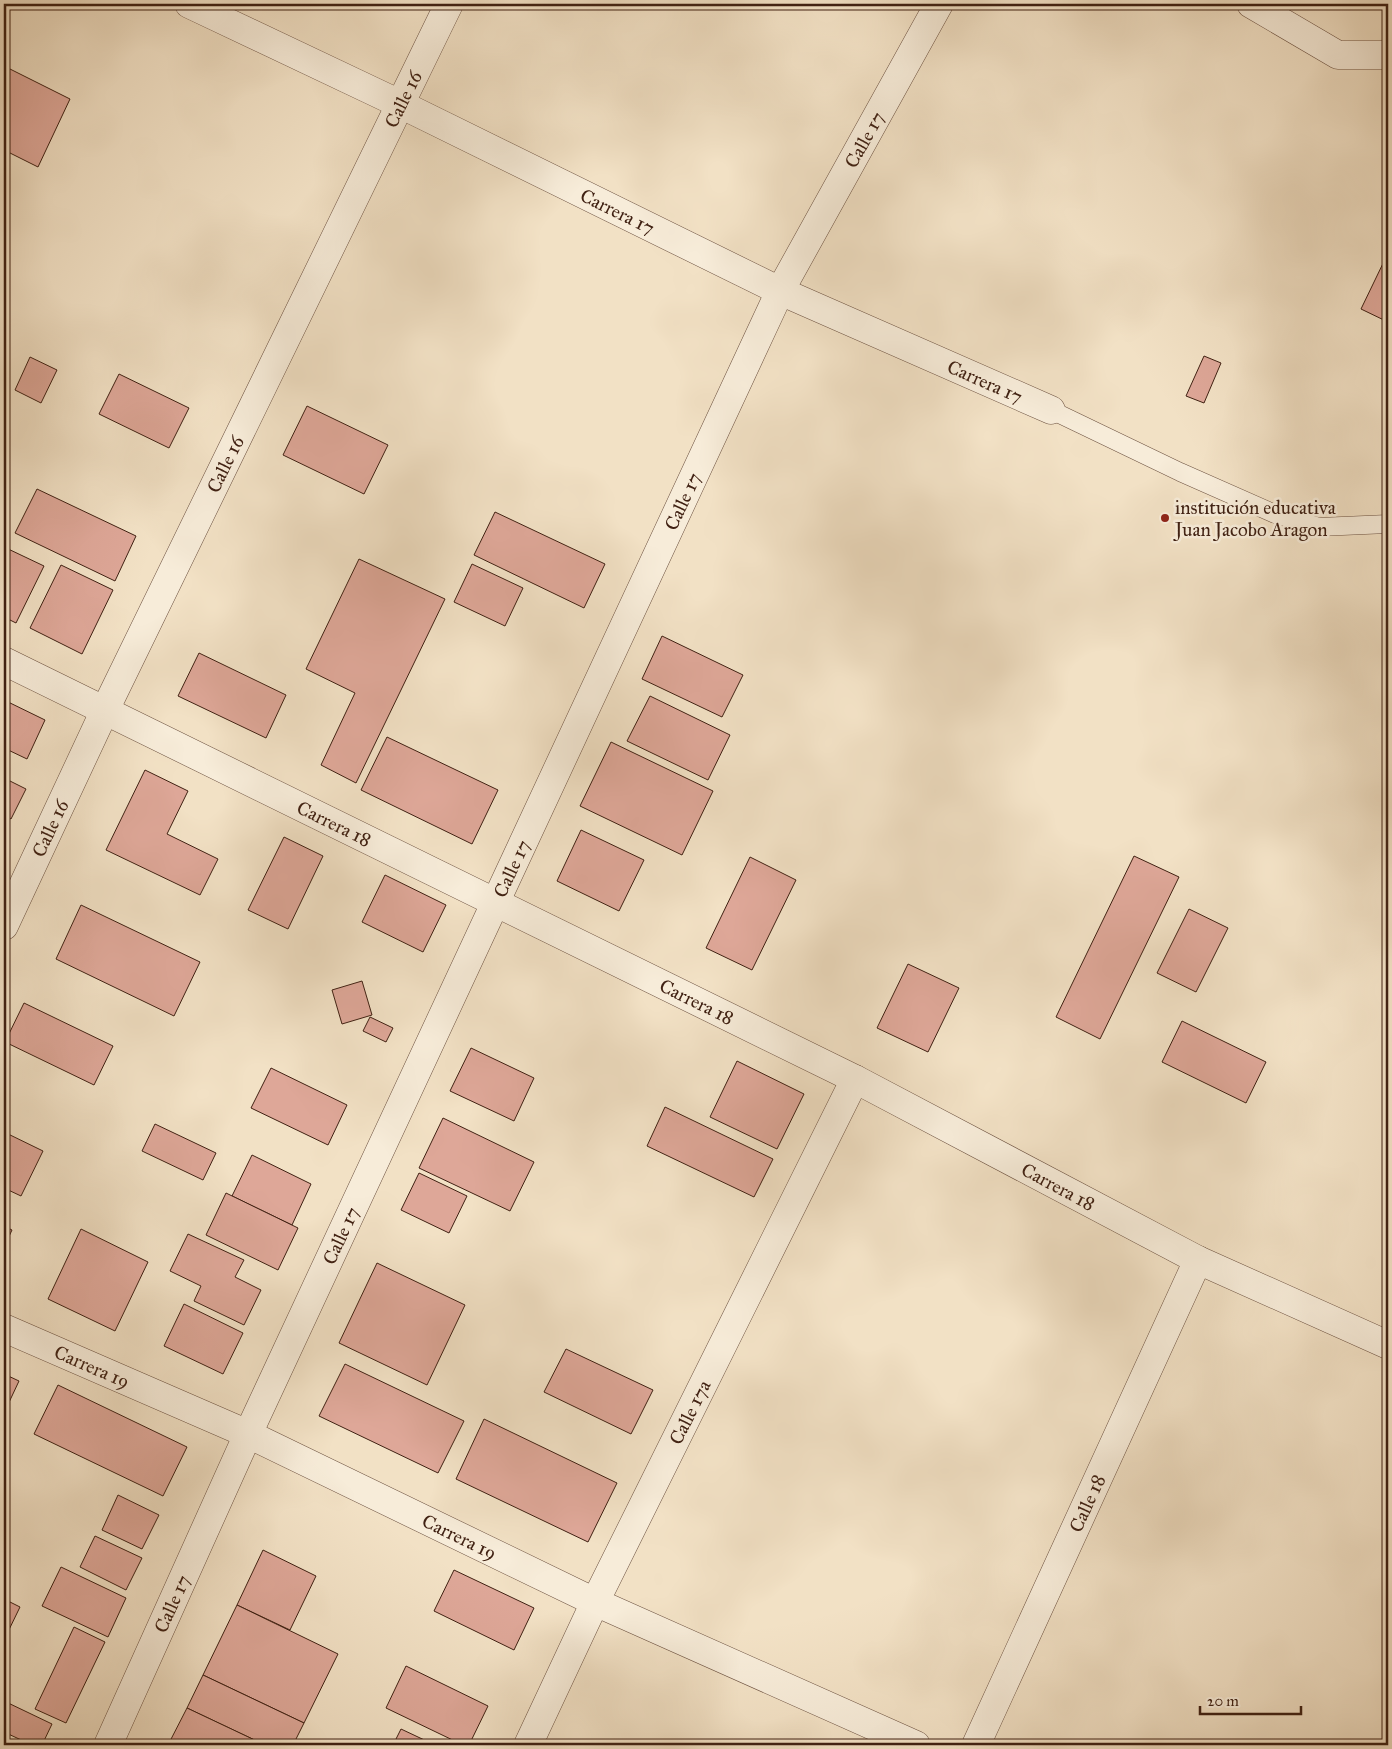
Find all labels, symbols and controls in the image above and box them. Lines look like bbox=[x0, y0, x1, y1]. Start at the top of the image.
street label: Calle 16 bbox=[379, 66, 427, 131]
street label: Calle 17 bbox=[839, 107, 889, 172]
street label: Carrera 17 bbox=[577, 183, 659, 239]
street label: Carrera 17 bbox=[944, 354, 1026, 408]
street label: Calle 16 bbox=[201, 431, 249, 496]
street label: Calle 17 bbox=[659, 469, 705, 534]
place label: institución educativa Juan Jacobo Aragon bbox=[1173, 496, 1337, 542]
marker: institución educativa Juan Jacobo Aragon bbox=[1159, 512, 1171, 524]
street label: Calle 16 bbox=[27, 795, 73, 860]
street label: Carrera 18 bbox=[293, 795, 375, 851]
street label: Calle 17 bbox=[488, 836, 535, 901]
street label: Carrera 18 bbox=[656, 973, 738, 1029]
street label: Carrera 18 bbox=[1018, 1157, 1099, 1215]
street label: Calle 17 bbox=[317, 1203, 364, 1268]
street label: Carrera 19 bbox=[51, 1340, 133, 1393]
street label: Calle 17a bbox=[664, 1375, 715, 1448]
street label: Calle 18 bbox=[1064, 1471, 1110, 1536]
street label: Carrera 19 bbox=[419, 1509, 500, 1564]
street label: Calle 17 bbox=[149, 1571, 195, 1636]
scale bar bbox=[1200, 1684, 1301, 1716]
text: 20 m bbox=[1207, 1692, 1239, 1710]

